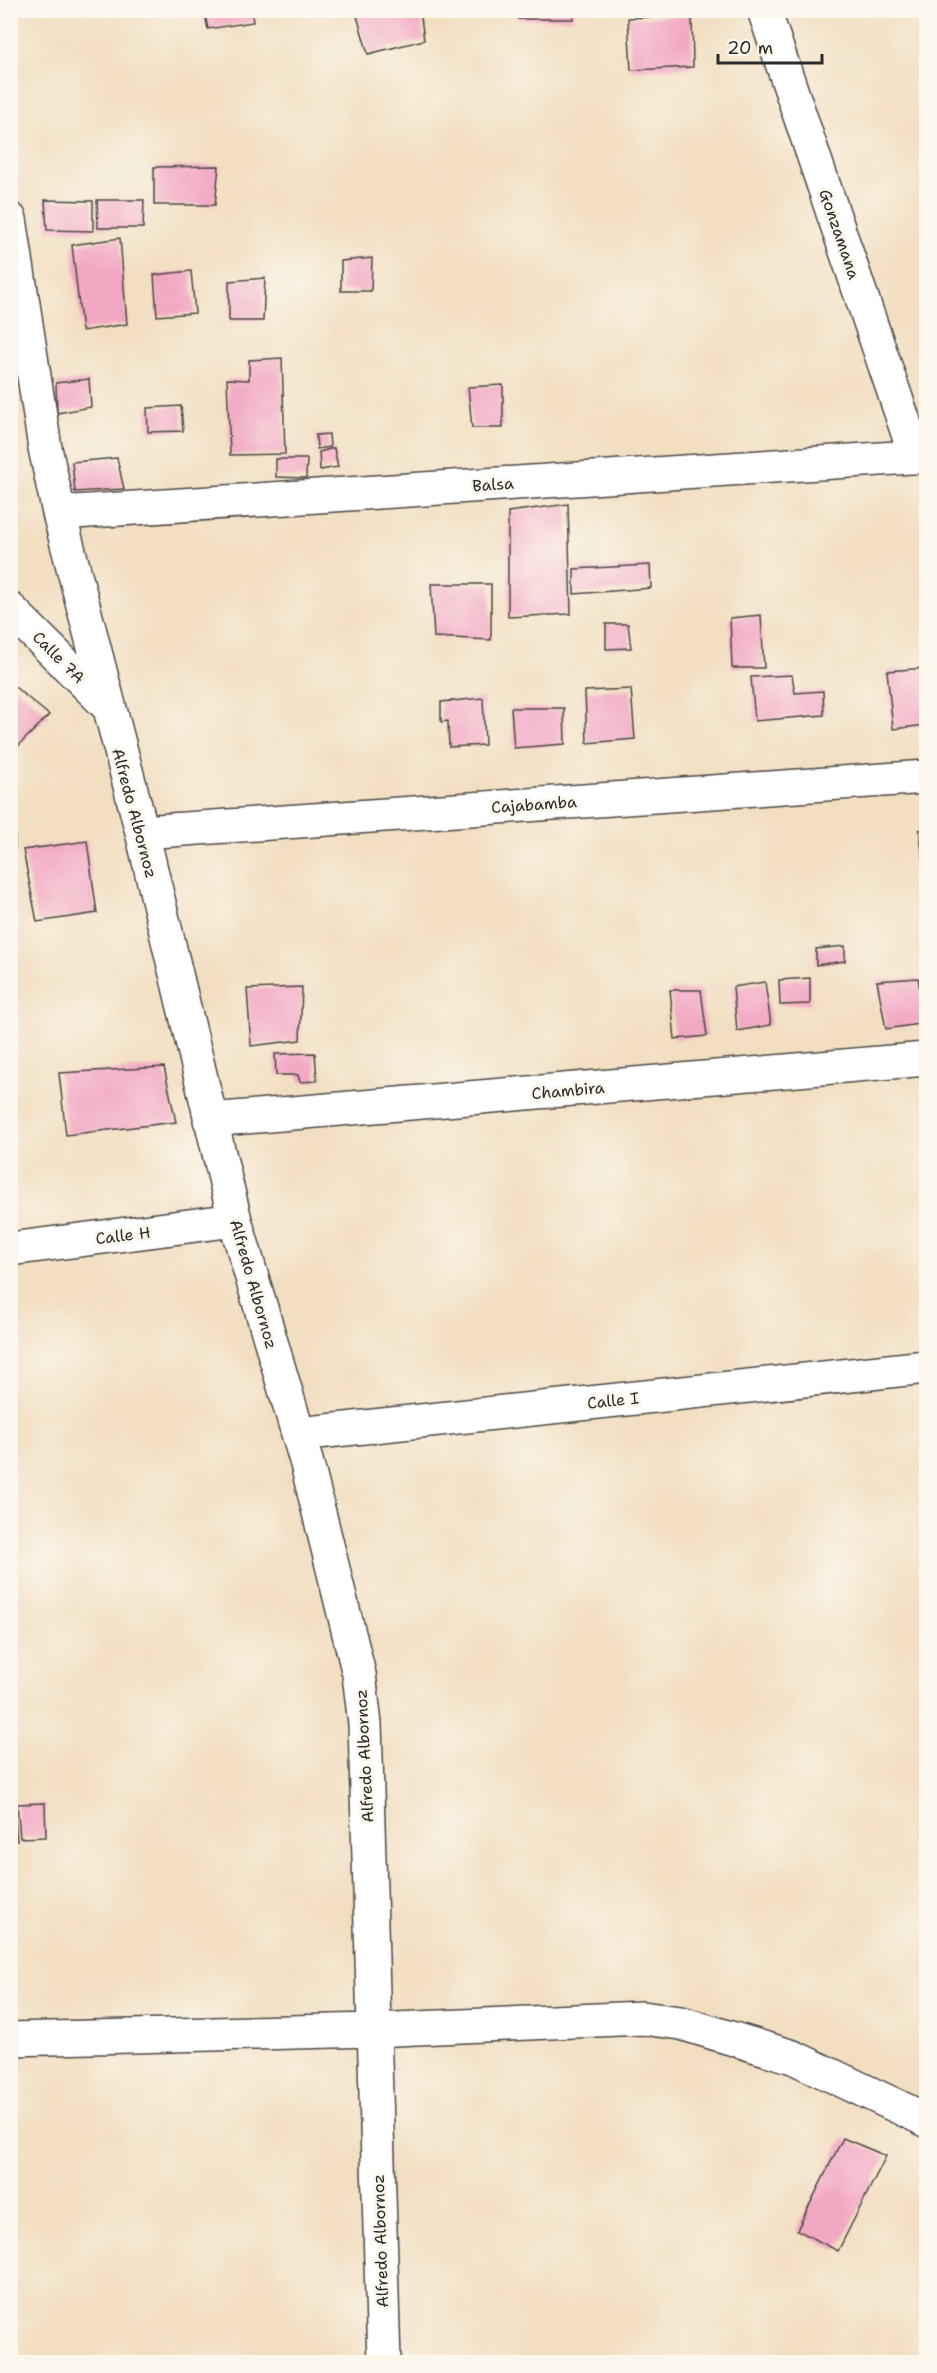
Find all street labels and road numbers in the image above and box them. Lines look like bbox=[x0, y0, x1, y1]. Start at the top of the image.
street label: Gonzamana bbox=[814, 186, 865, 282]
street label: Balsa bbox=[472, 473, 515, 496]
street label: Calle 7A bbox=[28, 627, 89, 688]
street label: Alfredo Albornoz bbox=[107, 746, 162, 880]
street label: Cajabamba bbox=[490, 791, 578, 818]
street label: Chambira bbox=[531, 1077, 605, 1104]
street label: Alfredo Albornoz bbox=[225, 1217, 282, 1351]
street label: Calle H bbox=[94, 1222, 152, 1249]
street label: Calle I bbox=[586, 1387, 640, 1414]
street label: Alfredo Albornoz bbox=[351, 1689, 378, 1823]
street label: Alfredo Albornoz bbox=[368, 2174, 393, 2308]

